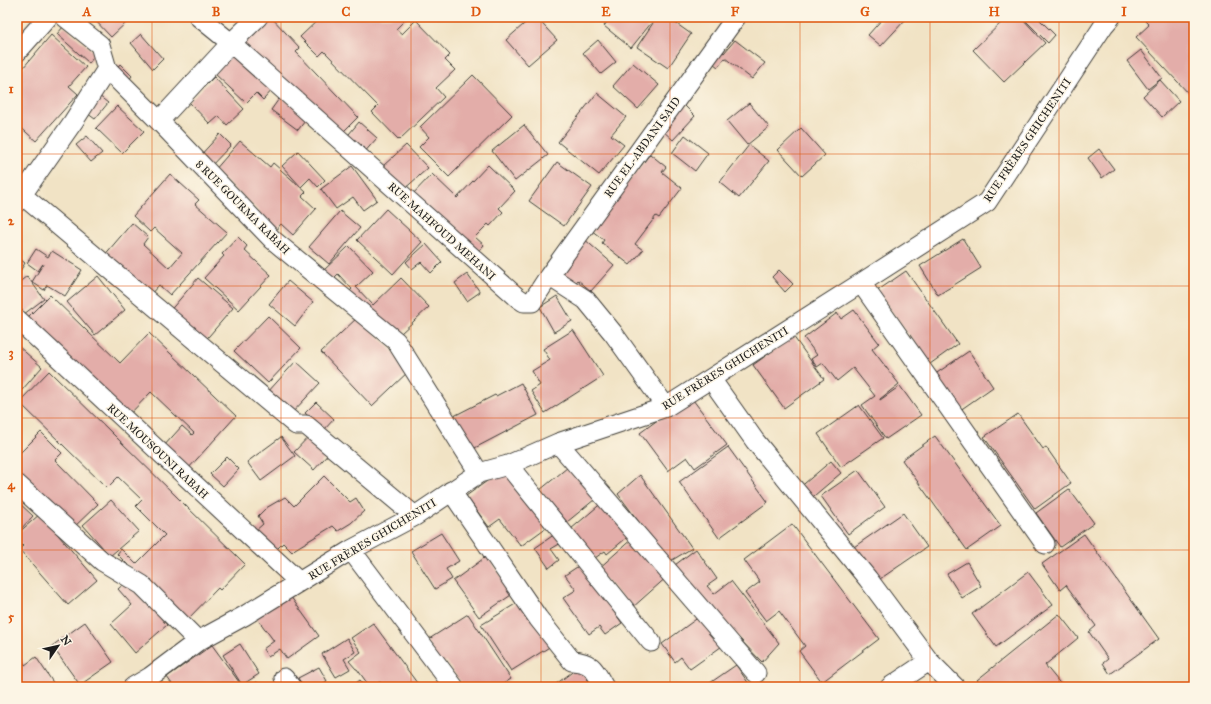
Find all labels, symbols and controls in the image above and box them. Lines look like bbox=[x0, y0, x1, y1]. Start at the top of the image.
text: A bbox=[82, 4, 92, 20]
text: B bbox=[212, 4, 221, 20]
text: C bbox=[342, 4, 351, 20]
text: D bbox=[471, 4, 481, 20]
text: E bbox=[601, 4, 611, 20]
text: F bbox=[731, 4, 740, 20]
text: G bbox=[860, 4, 870, 20]
text: H bbox=[988, 4, 1000, 20]
text: I bbox=[1121, 4, 1127, 20]
street label: RUE FRÈRES GHICHENITI bbox=[980, 75, 1074, 205]
text: 1 bbox=[8, 81, 14, 97]
street label: RUE EL-ABDANI SAID bbox=[602, 94, 683, 200]
street label: 8 RUE GOURMA RABAH bbox=[193, 158, 293, 257]
street label: RUE MAHFOUD MEHANI bbox=[385, 180, 498, 283]
text: 2 bbox=[8, 213, 15, 229]
street label: RUE FRÈRES GHICHENITI bbox=[659, 323, 791, 413]
text: 3 bbox=[8, 345, 14, 361]
street label: RUE MOUSOUNI RABAH bbox=[104, 401, 211, 502]
text: 4 bbox=[7, 477, 15, 493]
street label: RUE FRÈRES GHICHENITI bbox=[306, 495, 439, 583]
text: 5 bbox=[8, 609, 15, 625]
north arrow bbox=[38, 626, 78, 666]
text: N bbox=[58, 633, 74, 649]

